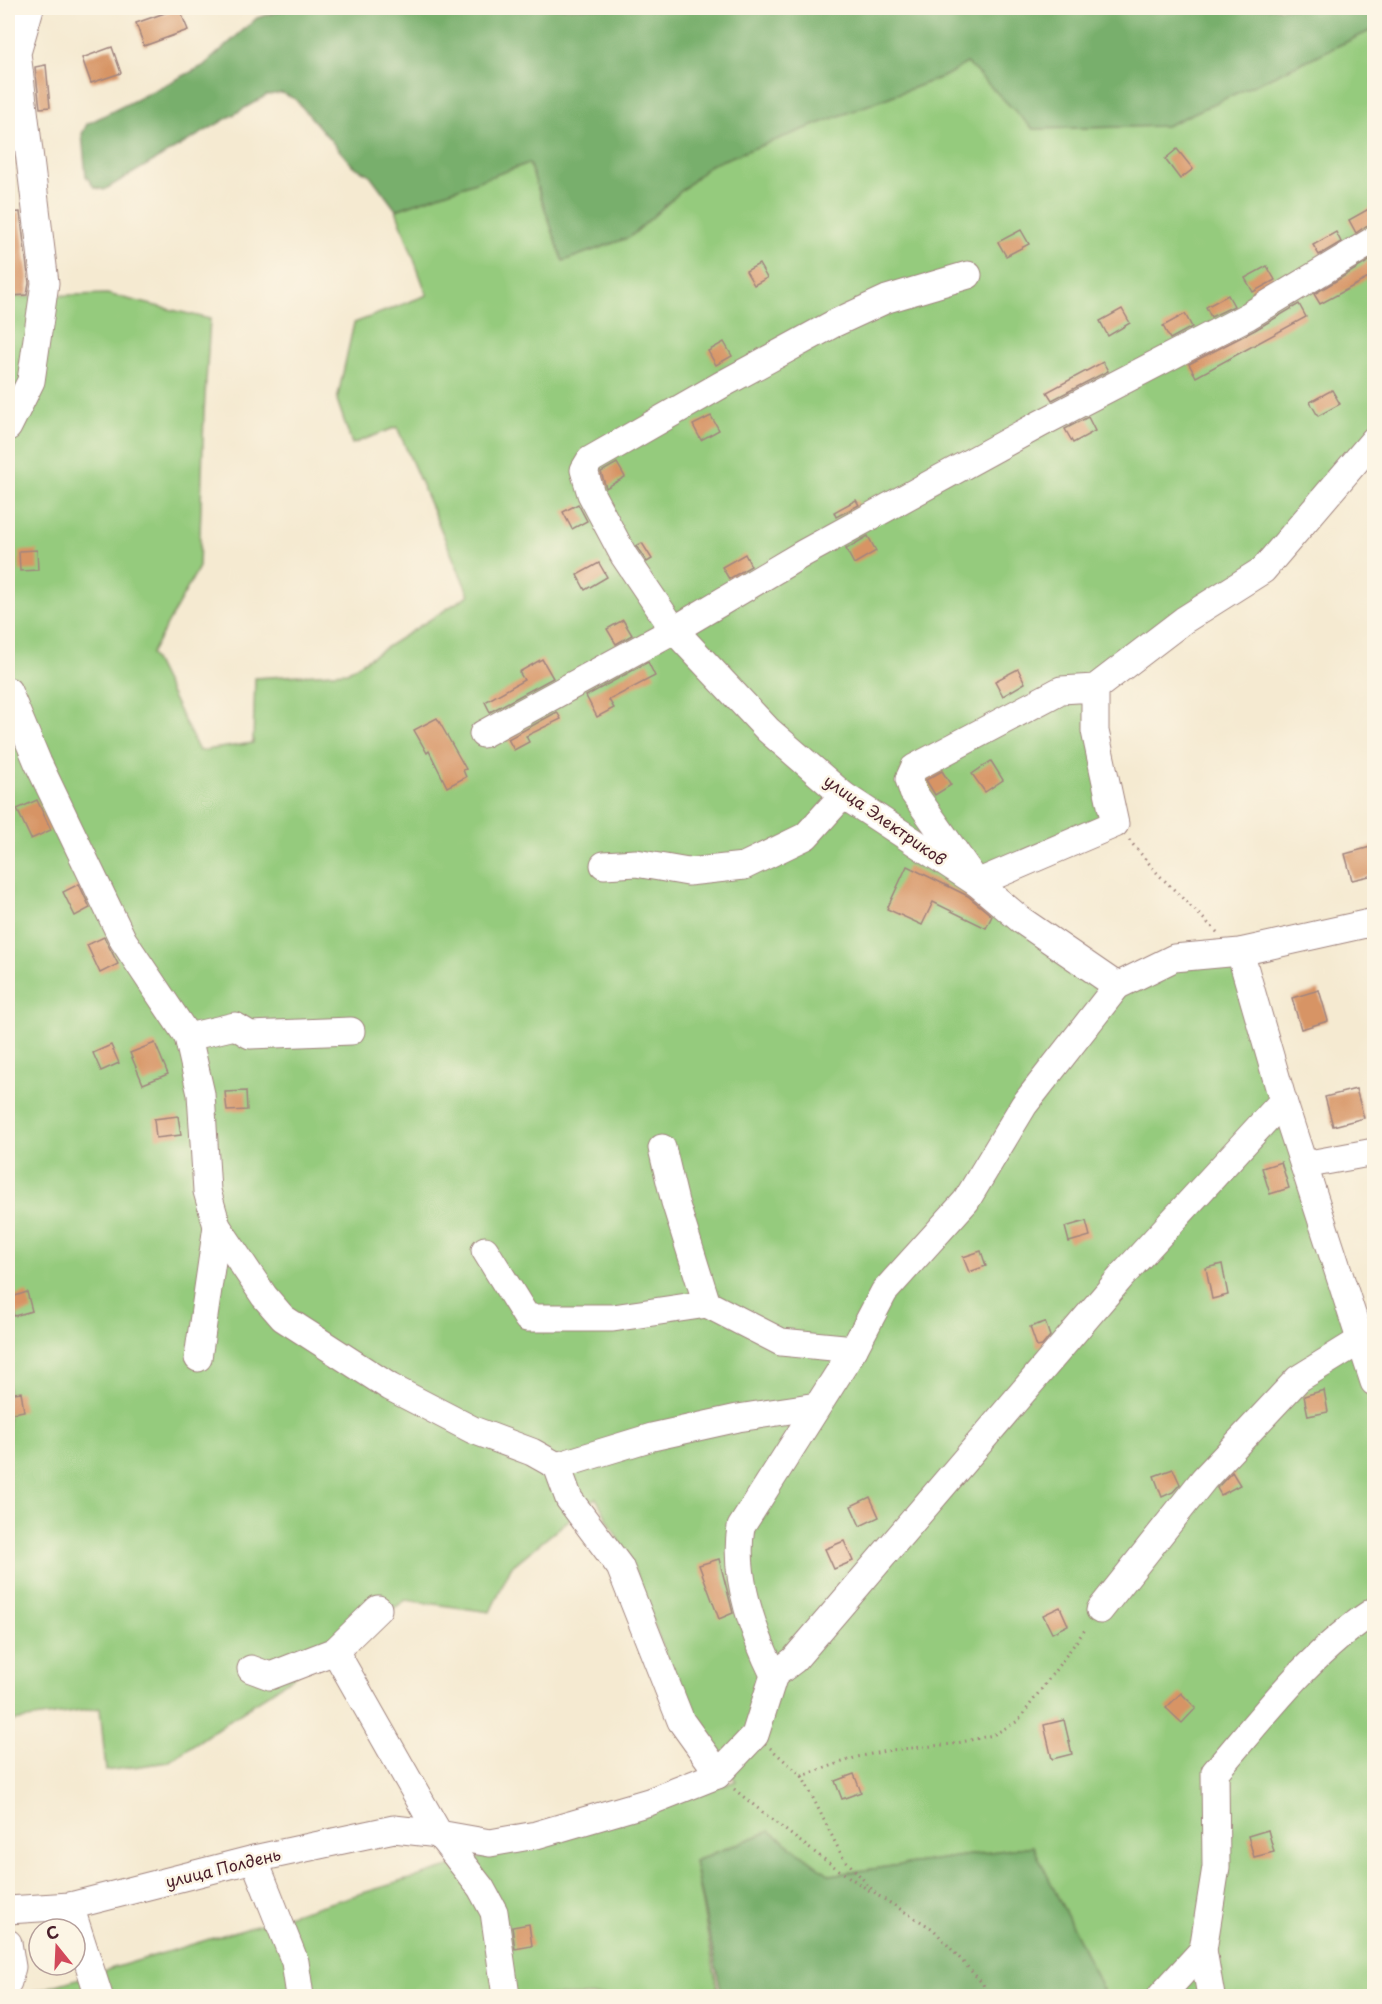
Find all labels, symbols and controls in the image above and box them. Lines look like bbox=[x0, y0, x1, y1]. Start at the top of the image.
street label: улица Электриков bbox=[820, 768, 952, 870]
street label: улица Полдень bbox=[163, 1841, 283, 1893]
north arrow bbox=[27, 1917, 87, 1977]
text: С bbox=[43, 1919, 61, 1945]

